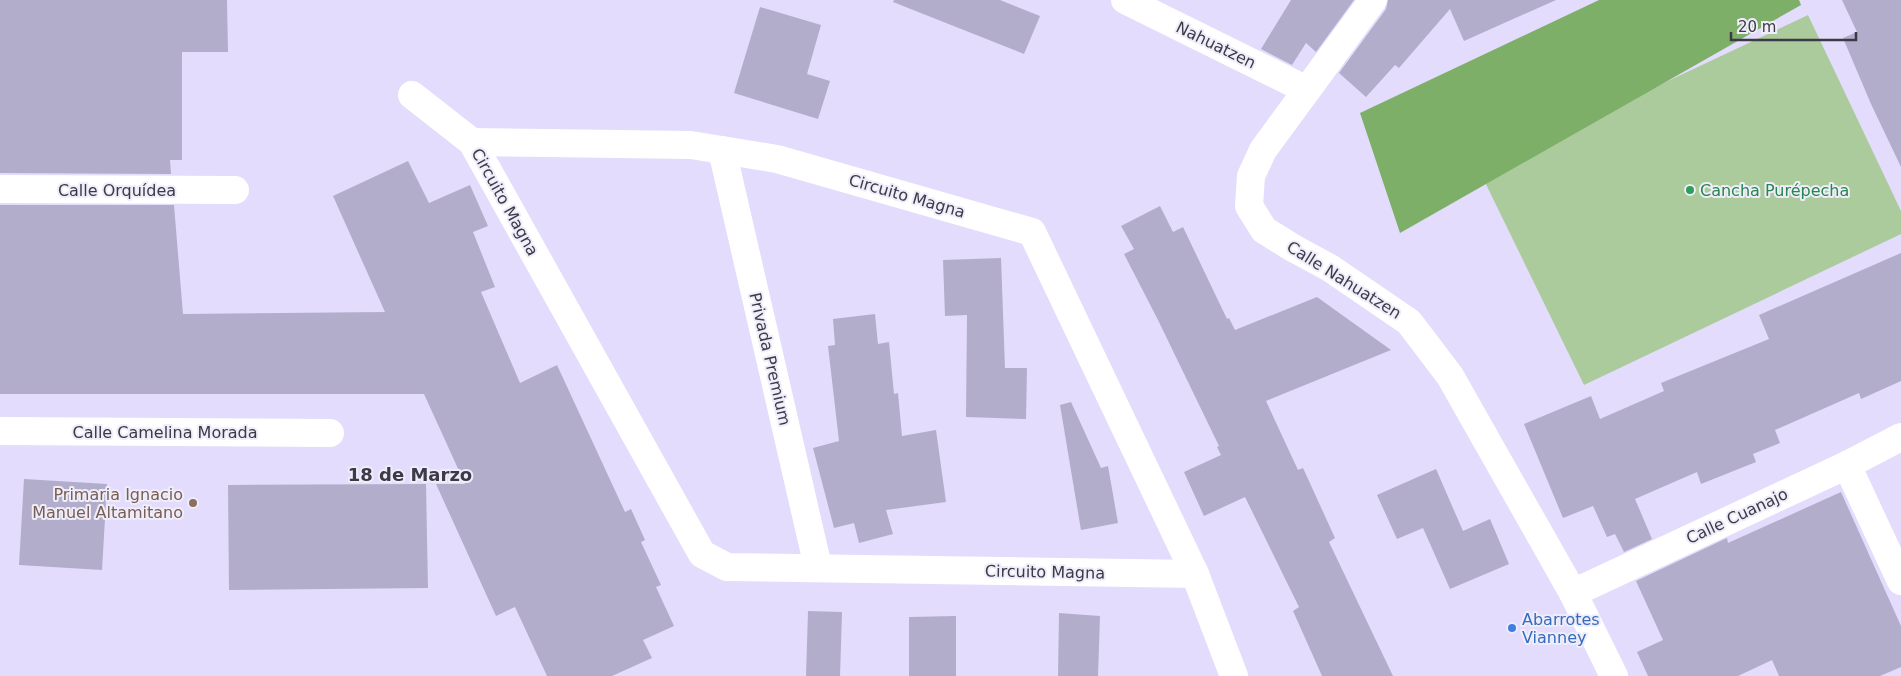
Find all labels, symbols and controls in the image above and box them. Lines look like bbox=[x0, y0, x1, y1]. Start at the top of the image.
scale bar bbox=[1731, 10, 1856, 42]
street label: Nahuatzen bbox=[1173, 17, 1259, 73]
text: 20 m bbox=[1738, 18, 1776, 36]
street label: Circuito Magna bbox=[468, 145, 542, 259]
street label: Circuito Magna bbox=[847, 170, 967, 222]
street label: Calle Orquídea bbox=[58, 181, 176, 200]
place label: Cancha Purépecha bbox=[1700, 181, 1849, 200]
marker: Cancha Purépecha bbox=[1684, 184, 1696, 196]
street label: Calle Nahuatzen bbox=[1283, 237, 1405, 323]
street label: Privada Premium bbox=[745, 291, 795, 427]
street label: Calle Camelina Morada bbox=[72, 423, 258, 442]
district label: 18 de Marzo bbox=[348, 464, 472, 485]
street label: Calle Cuanajo bbox=[1683, 484, 1791, 548]
place label: Primaria Ignacio Manuel Altamitano bbox=[32, 485, 183, 522]
marker: Primaria Ignacio Manuel Altamitano bbox=[187, 497, 199, 509]
street label: Circuito Magna bbox=[985, 561, 1105, 583]
place label: Abarrotes Vianney bbox=[1522, 610, 1600, 647]
marker: Abarrotes Vianney bbox=[1506, 622, 1518, 634]

